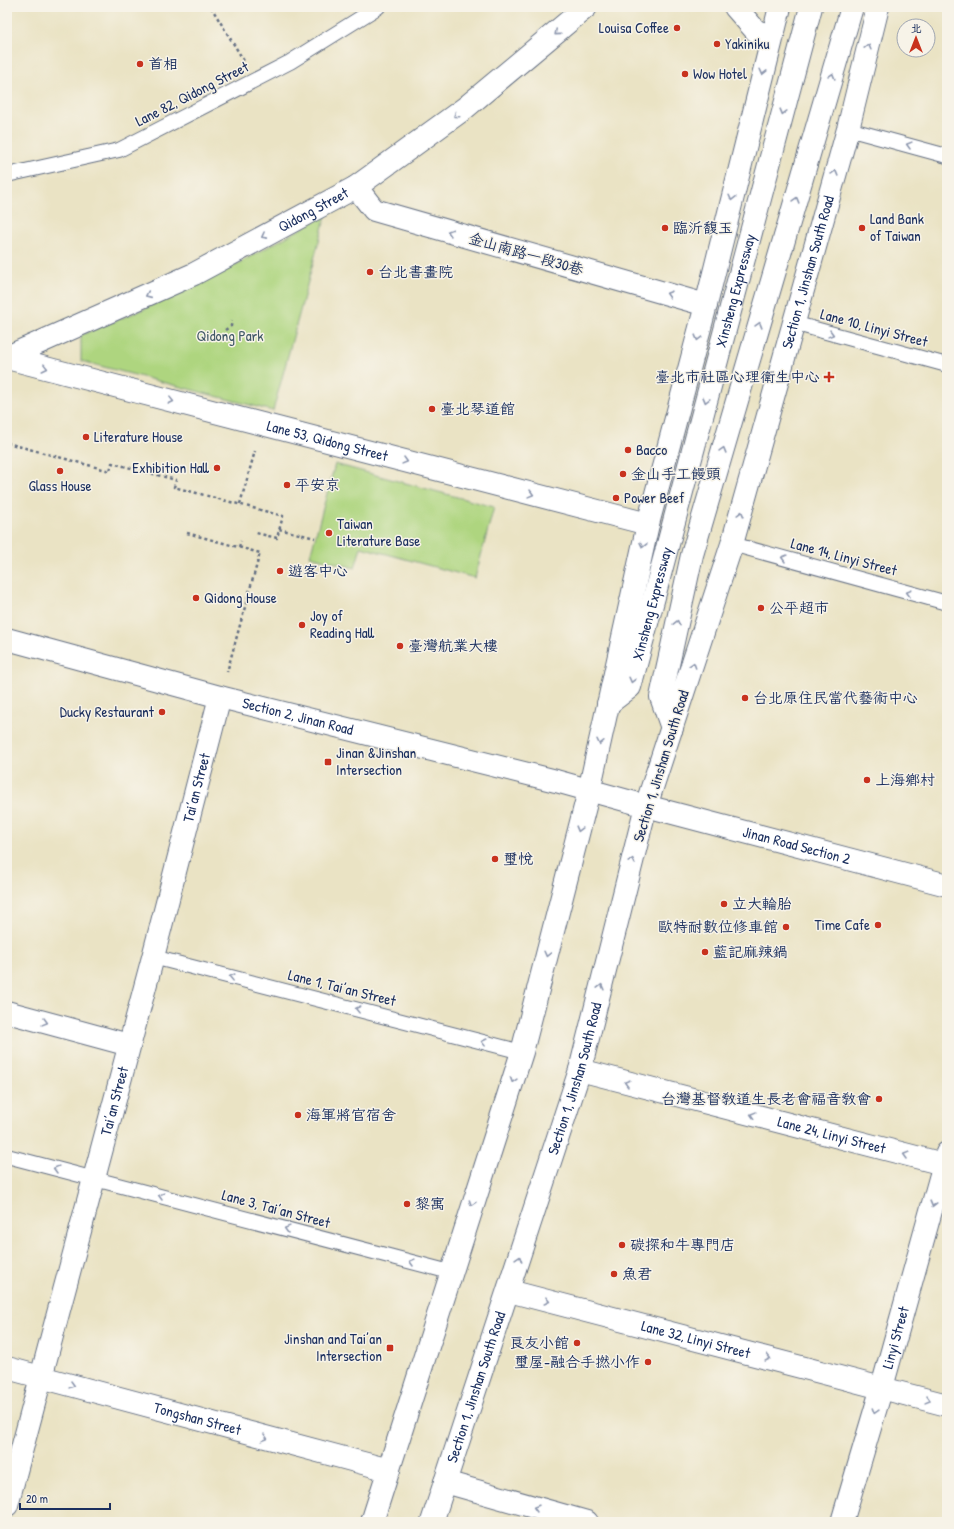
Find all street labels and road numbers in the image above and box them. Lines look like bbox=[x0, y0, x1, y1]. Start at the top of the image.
street label: Lane 82, Qidong Street bbox=[132, 56, 253, 131]
street label: Qidong Street bbox=[274, 182, 353, 237]
street label: Section 1, Jinshan South Road bbox=[776, 193, 839, 351]
street label: 金山南路一段30巷 bbox=[466, 227, 586, 280]
street label: Xinsheng Expressway bbox=[710, 231, 760, 349]
street label: Lane 10, Linyi Street bbox=[818, 303, 931, 352]
street label: Lane 53, Qidong Street bbox=[265, 415, 391, 466]
street label: Lane 14, Linyi Street bbox=[789, 532, 900, 581]
street label: Xinsheng Expressway bbox=[627, 545, 677, 663]
street label: Section 1, Jinshan South Road bbox=[627, 687, 694, 844]
street label: Section 2, Jinan Road bbox=[240, 692, 356, 740]
street label: Tai’an Street bbox=[177, 750, 215, 824]
street label: Jinan Road Section 2 bbox=[740, 821, 853, 869]
street label: Lane 1, Tai’an Street bbox=[286, 964, 399, 1011]
street label: Section 1, Jinshan South Road bbox=[542, 1000, 607, 1157]
street label: Tai’an Street bbox=[95, 1063, 134, 1138]
street label: Lane 24, Linyi Street bbox=[776, 1111, 889, 1159]
street label: Lane 3, Tai’an Street bbox=[220, 1184, 333, 1233]
street label: Linyi Street bbox=[877, 1303, 914, 1371]
street label: Section 1, Jinshan South Road bbox=[441, 1308, 510, 1465]
street label: Lane 32, Linyi Street bbox=[639, 1315, 753, 1364]
street label: Tongshan Street bbox=[151, 1397, 244, 1440]

